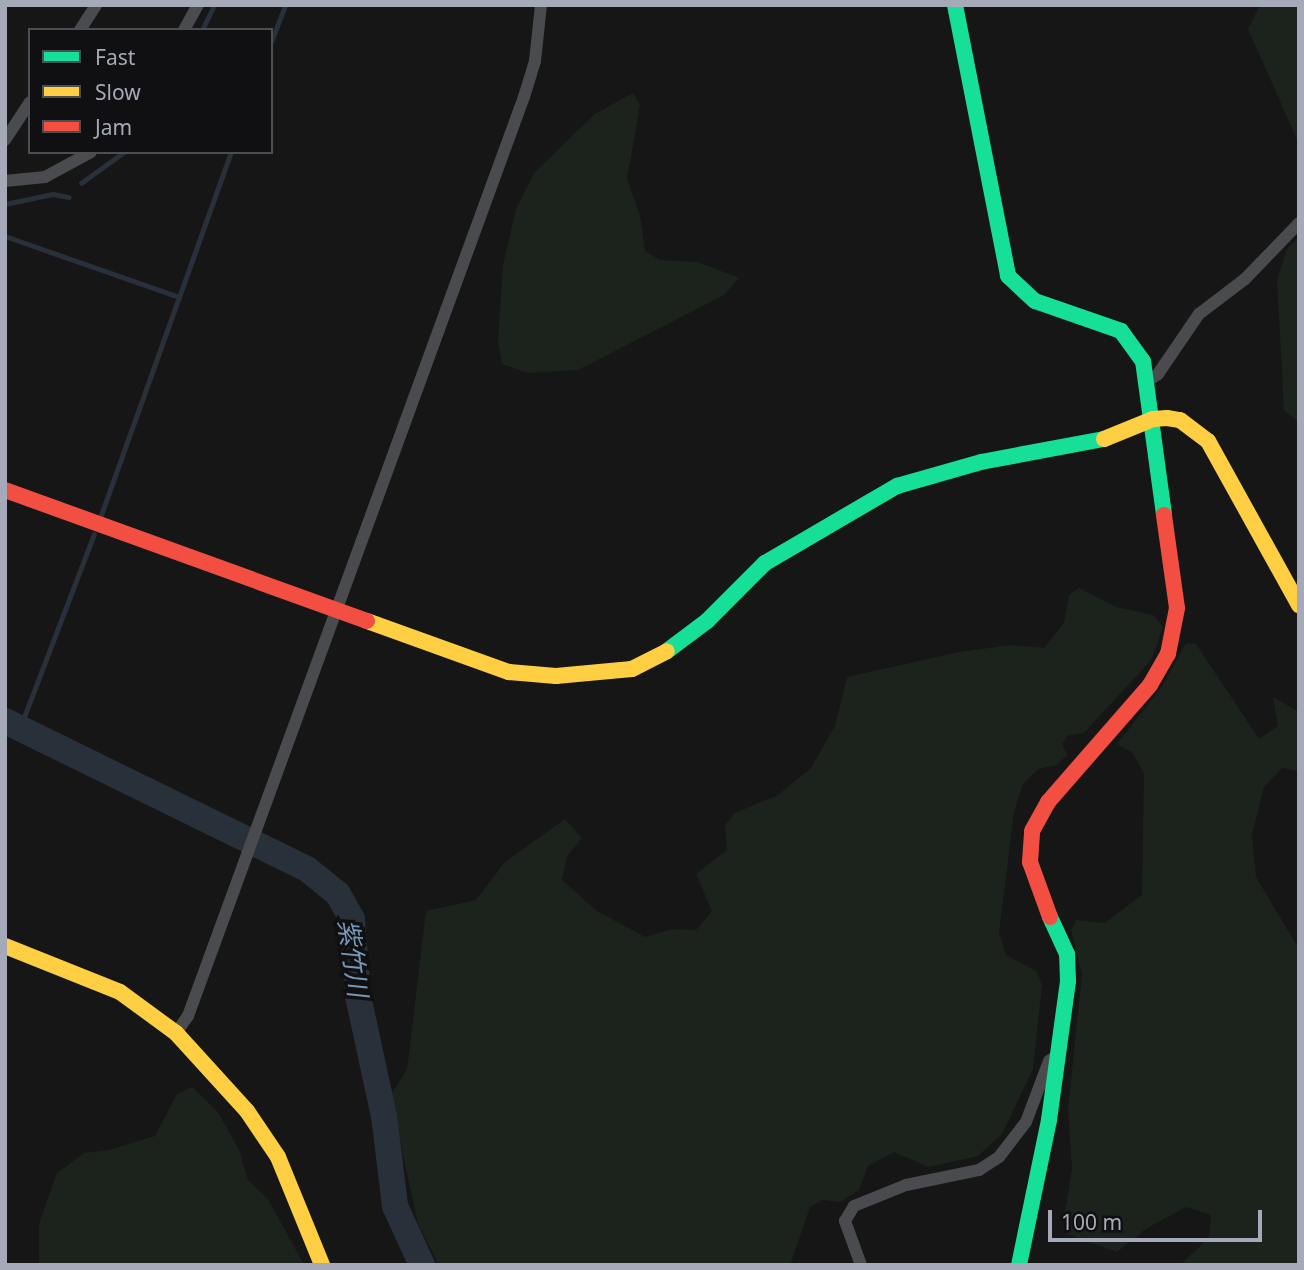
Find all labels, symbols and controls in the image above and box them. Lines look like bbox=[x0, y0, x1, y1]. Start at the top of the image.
legend bbox=[28, 28, 273, 154]
text: Fast bbox=[95, 43, 135, 71]
text: Slow bbox=[95, 78, 141, 106]
text: Jam bbox=[95, 113, 132, 141]
water label: 紫竹川 bbox=[332, 917, 374, 999]
scale bar bbox=[1052, 1196, 1266, 1240]
text: 100 m bbox=[1061, 1208, 1122, 1236]

